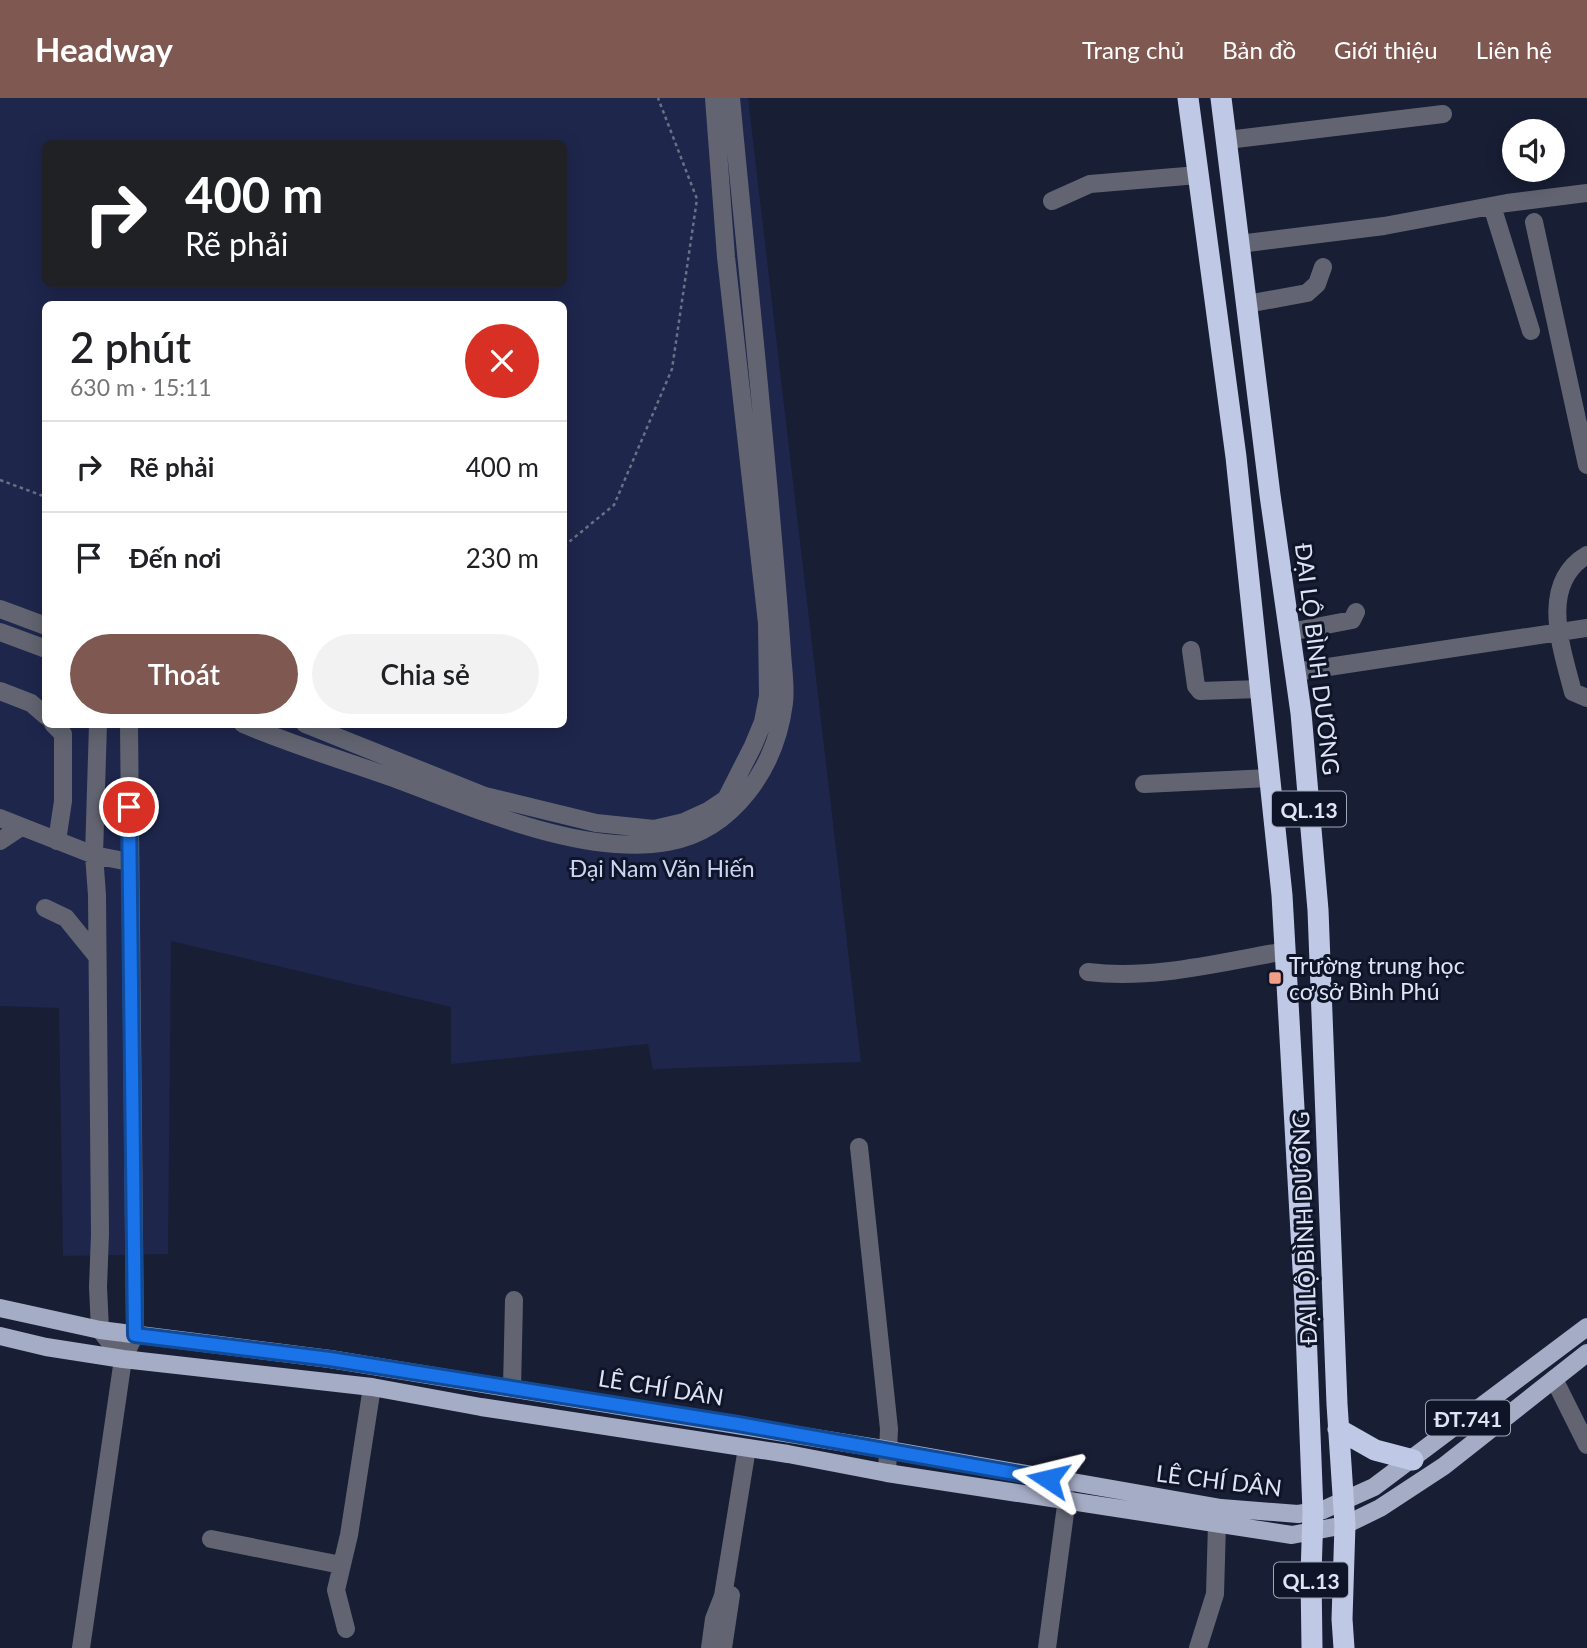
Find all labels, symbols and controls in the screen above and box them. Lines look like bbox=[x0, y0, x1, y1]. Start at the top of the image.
text: Headway bbox=[35, 29, 173, 69]
text: Trang chủ bbox=[1082, 35, 1184, 64]
text: Bản đồ bbox=[1222, 35, 1296, 64]
text: Giới thiệu bbox=[1334, 35, 1438, 64]
text: Liên hệ bbox=[1476, 35, 1552, 64]
map controls bbox=[1502, 119, 1565, 182]
button: sound bbox=[1502, 119, 1565, 182]
text: 400 m bbox=[185, 165, 323, 223]
icon: right bbox=[70, 168, 161, 259]
text: Rẽ phải bbox=[185, 224, 288, 263]
text: 2 phút bbox=[70, 322, 191, 372]
button: close bbox=[465, 324, 539, 398]
text: 630 m · 15:11 bbox=[70, 373, 212, 401]
icon: right bbox=[70, 448, 108, 486]
text: Rẽ phải bbox=[129, 451, 214, 483]
text: 400 m bbox=[466, 451, 539, 483]
icon: arrive bbox=[70, 539, 108, 577]
text: Đến nơi bbox=[129, 542, 221, 574]
text: 230 m bbox=[466, 542, 539, 574]
street label: ĐẠI LỘ BÌNH DƯƠNG bbox=[1290, 542, 1346, 776]
button: Thoát bbox=[70, 634, 298, 714]
button: Chia sẻ bbox=[312, 634, 539, 714]
pin bbox=[99, 777, 159, 837]
icon: arrive bbox=[110, 788, 148, 826]
road number: QL.13 bbox=[1272, 792, 1346, 826]
park label: Đại Nam Văn Hiến bbox=[570, 854, 754, 882]
place label: Trường trung học cơ sở Bình Phú bbox=[1289, 951, 1465, 1005]
marker: Trường trung học cơ sở Bình Phú bbox=[1267, 970, 1283, 986]
street label: ĐẠI LỘ BÌNH DƯƠNG bbox=[1286, 1111, 1322, 1345]
street label: LÊ CHÍ DÂN bbox=[596, 1363, 726, 1411]
road number: ĐT.741 bbox=[1426, 1400, 1510, 1436]
position arrow bbox=[1011, 1442, 1085, 1516]
street label: LÊ CHÍ DÂN bbox=[1155, 1458, 1283, 1502]
road number: QL.13 bbox=[1274, 1562, 1348, 1598]

